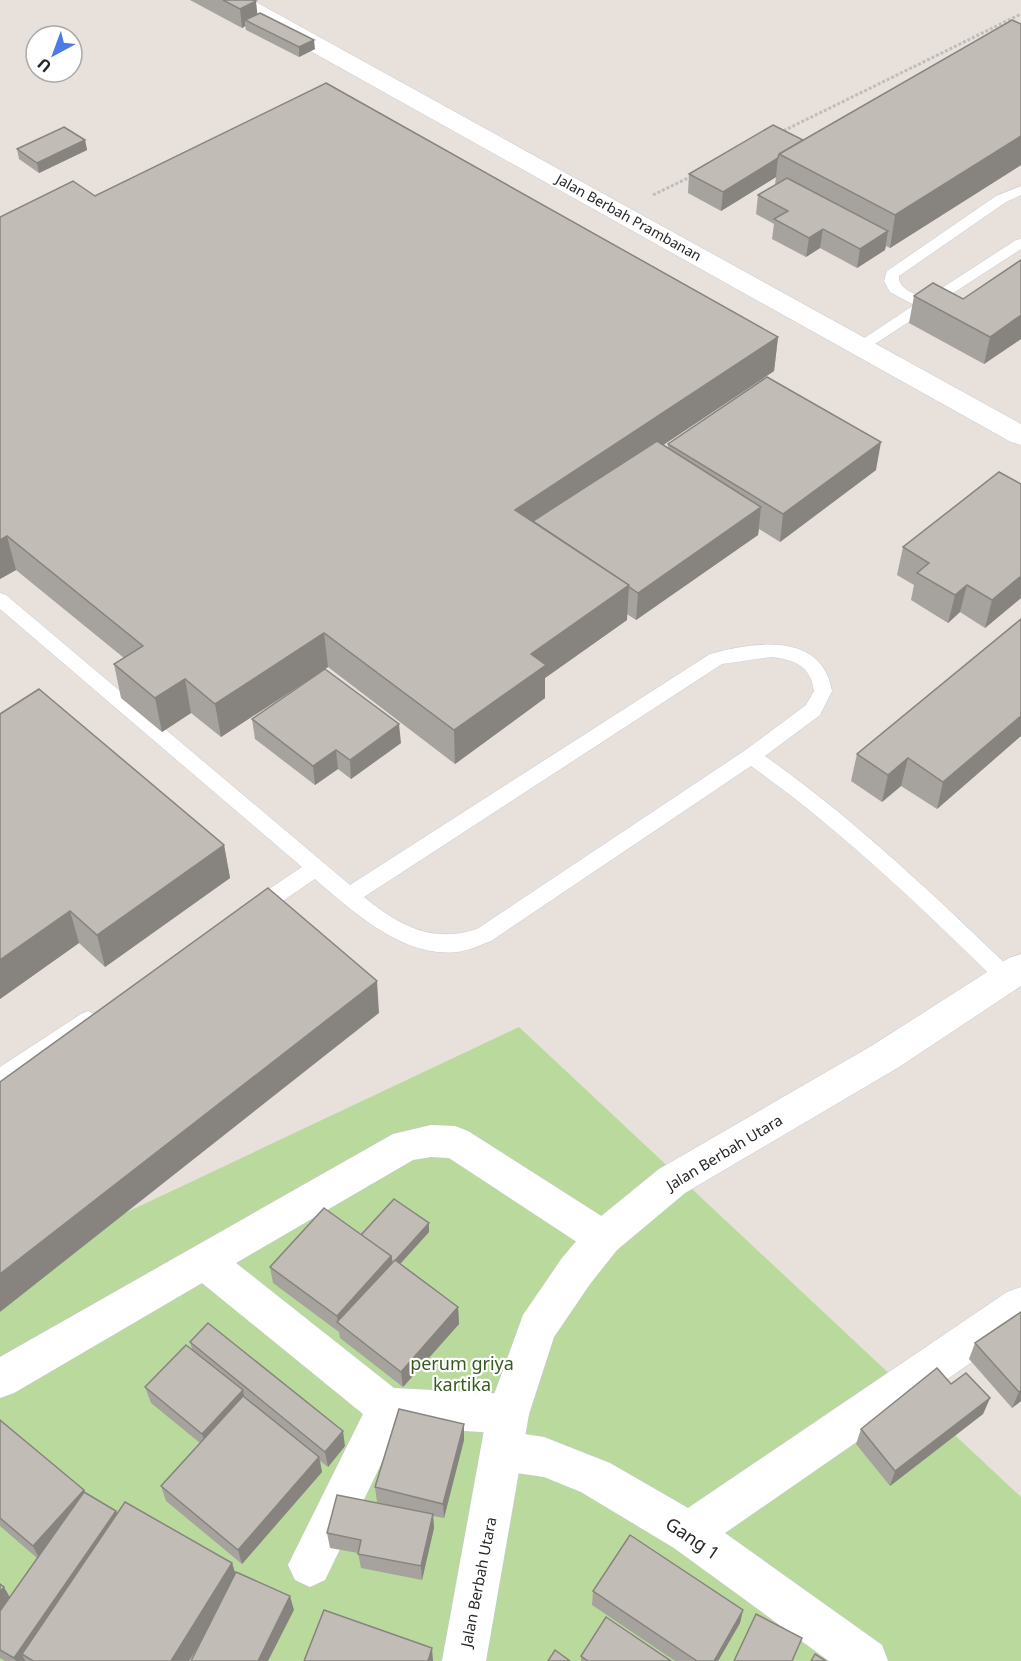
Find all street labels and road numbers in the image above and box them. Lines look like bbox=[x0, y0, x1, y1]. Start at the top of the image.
street label: Jalan Berbah Prambanan bbox=[551, 168, 705, 265]
street label: Jalan Berbah Utara bbox=[660, 1109, 786, 1196]
street label: Gang 1 bbox=[661, 1511, 725, 1565]
street label: Jalan Berbah Utara bbox=[455, 1515, 500, 1651]

